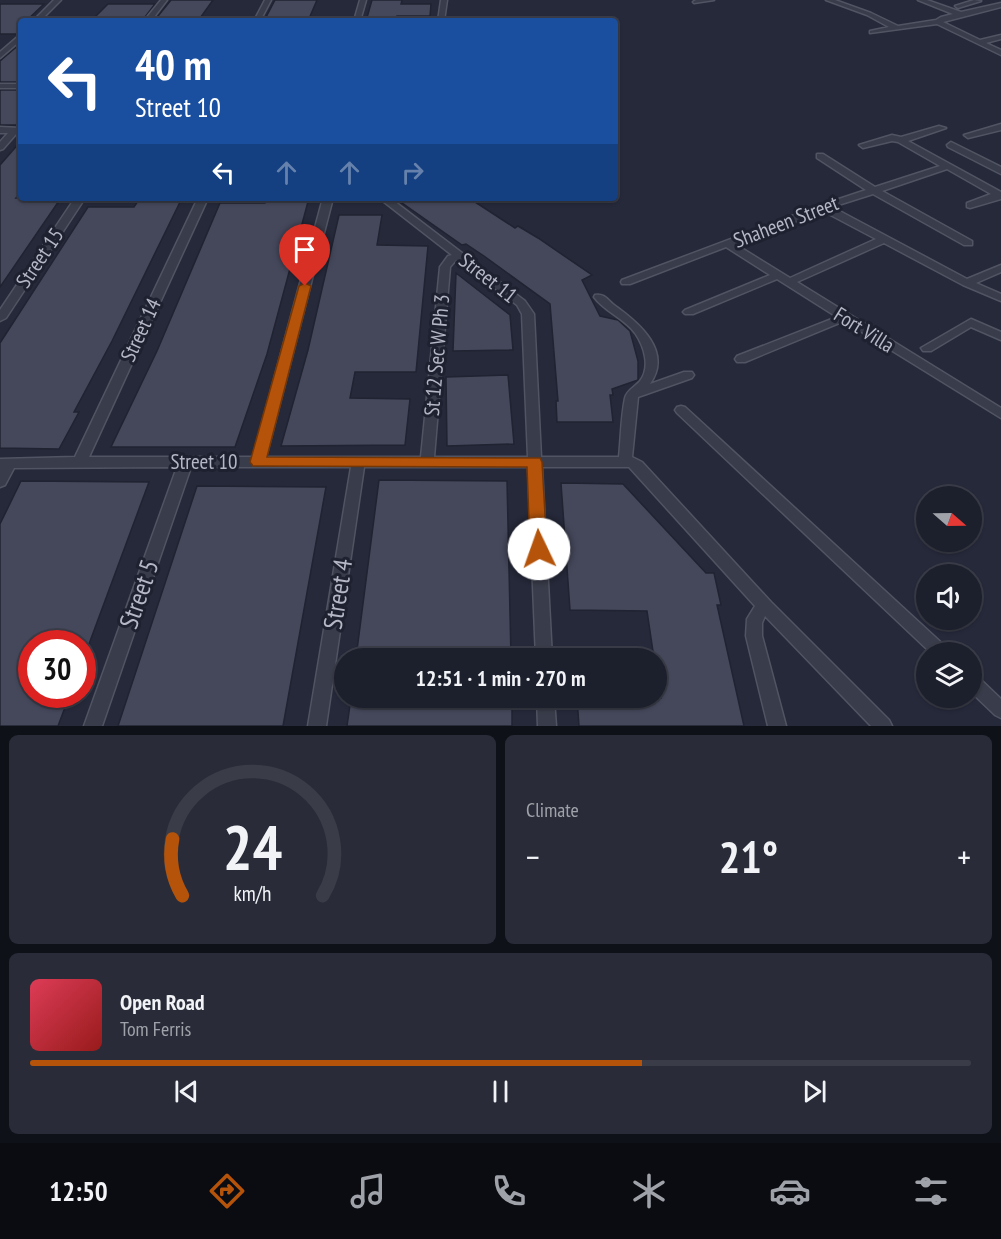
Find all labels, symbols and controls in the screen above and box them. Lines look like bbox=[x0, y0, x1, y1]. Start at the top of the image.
text: 40 m bbox=[135, 37, 212, 92]
icon: left bbox=[36, 42, 114, 120]
text: Street 10 bbox=[135, 90, 221, 124]
icon: left bbox=[207, 156, 240, 189]
icon: ahead bbox=[270, 156, 303, 189]
icon: ahead bbox=[333, 156, 366, 189]
icon: right bbox=[396, 156, 429, 189]
street label: Shaheen Street bbox=[730, 189, 842, 254]
street label: Street 15 bbox=[10, 222, 69, 293]
pin bbox=[279, 224, 330, 286]
icon: arrive bbox=[288, 233, 321, 266]
street label: Street 11 bbox=[454, 246, 523, 309]
street label: Street 14 bbox=[114, 293, 167, 366]
street label: St 12 Sec W Ph 3 bbox=[418, 293, 455, 417]
street label: Fort Villa bbox=[829, 301, 899, 359]
street label: Street 10 bbox=[171, 448, 237, 475]
north arrow bbox=[916, 486, 982, 552]
map controls bbox=[916, 486, 982, 708]
position arrow bbox=[507, 517, 571, 581]
street label: Street 5 bbox=[111, 555, 166, 633]
street label: Street 4 bbox=[316, 556, 359, 632]
button: sound bbox=[916, 564, 982, 630]
speed limit sign: 30 bbox=[18, 630, 96, 708]
button: layers bbox=[916, 642, 982, 708]
text: 12:51 · 1 min · 270 m bbox=[415, 664, 586, 692]
text: Climate bbox=[526, 797, 579, 823]
text: 24 bbox=[223, 806, 282, 887]
text: 21° bbox=[719, 827, 778, 885]
text: − bbox=[526, 835, 540, 878]
text: + bbox=[957, 835, 971, 878]
text: km/h bbox=[233, 880, 272, 908]
text: Open Road bbox=[120, 988, 205, 1016]
text: Tom Ferris bbox=[120, 1016, 191, 1042]
icon: previous bbox=[170, 1075, 203, 1108]
icon: pause bbox=[484, 1075, 517, 1108]
icon: next bbox=[798, 1075, 831, 1108]
icon: directions bbox=[206, 1170, 248, 1212]
icon: music bbox=[347, 1170, 389, 1212]
icon: phone bbox=[488, 1170, 530, 1212]
icon: climate bbox=[628, 1170, 670, 1212]
icon: car bbox=[769, 1170, 811, 1212]
icon: filters bbox=[910, 1170, 952, 1212]
text: 12:50 bbox=[49, 1174, 108, 1208]

